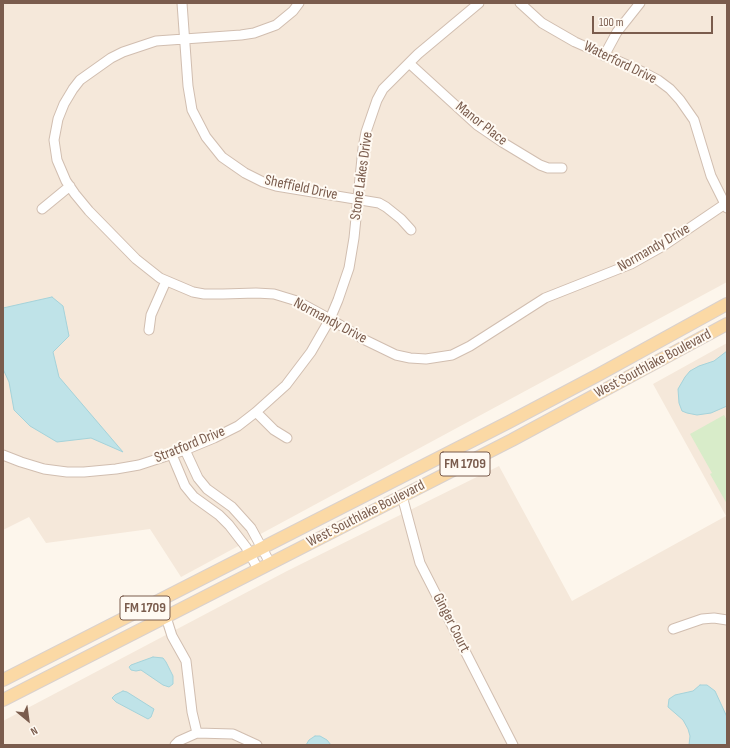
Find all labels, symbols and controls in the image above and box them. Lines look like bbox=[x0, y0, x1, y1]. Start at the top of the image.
scale bar bbox=[594, 8, 715, 34]
text: 100 m bbox=[599, 15, 624, 30]
street label: Waterford Drive bbox=[580, 38, 660, 88]
street label: Manor Place bbox=[451, 98, 511, 150]
street label: Stone Lakes Drive bbox=[347, 131, 377, 221]
street label: Sheffield Drive bbox=[263, 172, 339, 204]
street label: Normandy Drive bbox=[615, 220, 693, 276]
street label: Normandy Drive bbox=[290, 294, 370, 348]
street label: West Southlake Boulevard bbox=[591, 326, 715, 402]
street label: Stratford Drive bbox=[152, 423, 228, 467]
road number: FM 1709 bbox=[440, 452, 490, 476]
street label: West Southlake Boulevard bbox=[304, 477, 428, 551]
street label: Ginger Court bbox=[428, 590, 474, 656]
road number: FM 1709 bbox=[120, 596, 170, 620]
north arrow bbox=[8, 700, 48, 740]
text: N bbox=[28, 724, 40, 738]

